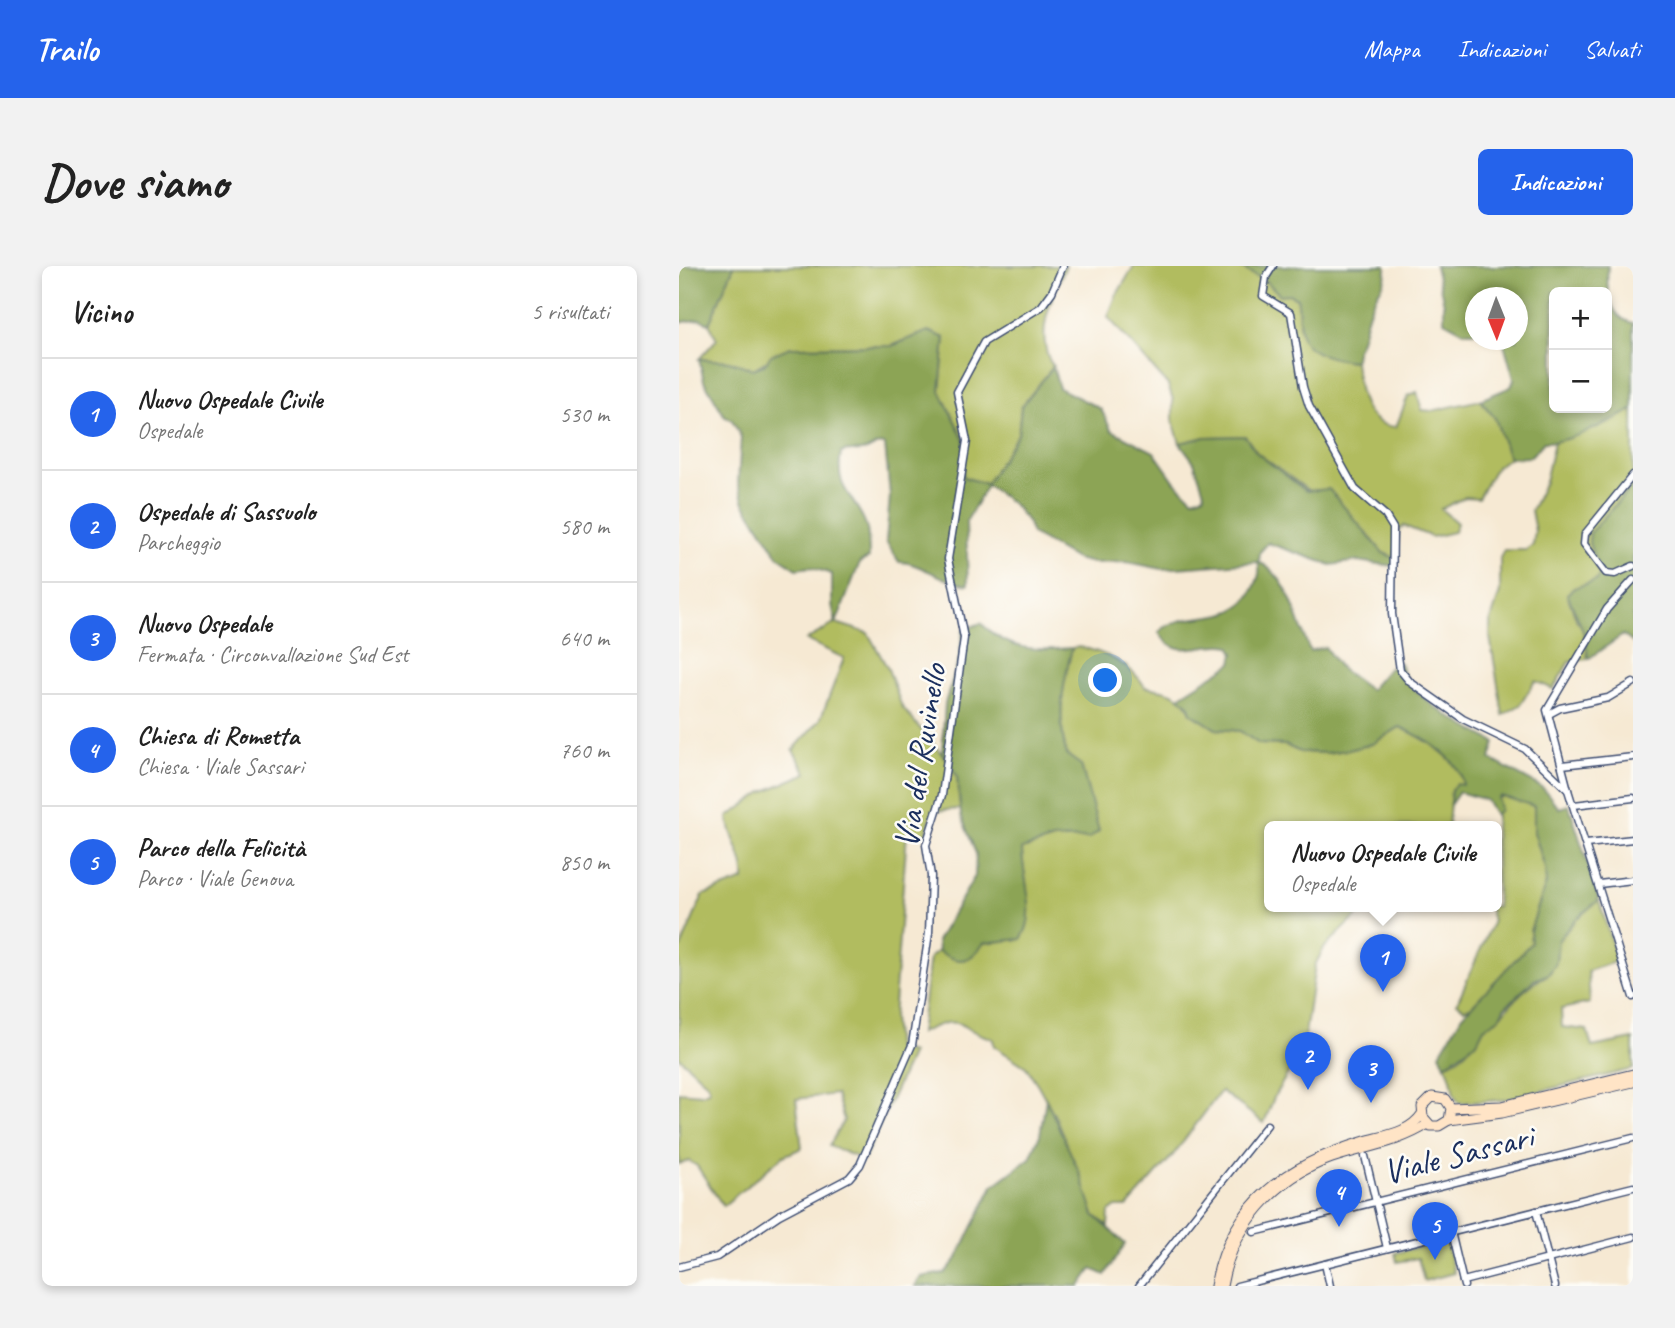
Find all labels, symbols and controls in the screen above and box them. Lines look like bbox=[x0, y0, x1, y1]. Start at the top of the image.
text: Trailo bbox=[35, 28, 98, 70]
text: Mappa bbox=[1364, 34, 1420, 64]
text: Indicazioni bbox=[1458, 34, 1546, 64]
text: Salvati bbox=[1584, 34, 1640, 64]
button: Indicazioni bbox=[1478, 149, 1633, 215]
text: Dove siamo bbox=[42, 151, 228, 213]
north arrow bbox=[1465, 287, 1528, 350]
map controls bbox=[1549, 287, 1612, 413]
button: + bbox=[1549, 287, 1612, 350]
text: Vicino bbox=[70, 293, 132, 331]
text: 5 risultati bbox=[531, 297, 609, 326]
button: − bbox=[1549, 350, 1612, 413]
text: Nuovo Ospedale Civile bbox=[137, 383, 322, 416]
text: 1 bbox=[88, 400, 98, 429]
text: 530 m bbox=[560, 400, 609, 429]
text: Ospedale bbox=[137, 416, 202, 445]
text: Ospedale di Sassuolo bbox=[137, 495, 315, 528]
text: 2 bbox=[88, 512, 98, 541]
text: 580 m bbox=[560, 512, 609, 541]
text: Parcheggio bbox=[137, 528, 220, 557]
text: Nuovo Ospedale bbox=[137, 607, 272, 640]
text: 3 bbox=[88, 624, 98, 653]
text: 640 m bbox=[560, 624, 609, 653]
text: Fermata · Circonvallazione Sud Est bbox=[137, 640, 408, 669]
street label: Via del Ruvinello bbox=[883, 659, 957, 851]
your location bbox=[1088, 663, 1122, 697]
text: Chiesa di Rometta bbox=[137, 719, 299, 752]
text: 4 bbox=[88, 736, 98, 765]
text: 760 m bbox=[560, 736, 609, 765]
text: Chiesa · Viale Sassari bbox=[137, 752, 303, 781]
popup bbox=[1264, 821, 1502, 912]
text: Parco della Felicità bbox=[137, 831, 305, 864]
text: Nuovo Ospedale Civile bbox=[1290, 836, 1476, 869]
text: 5 bbox=[88, 848, 98, 877]
text: 850 m bbox=[560, 848, 609, 877]
text: Parco · Viale Genova bbox=[137, 864, 293, 893]
text: Ospedale bbox=[1290, 869, 1356, 898]
pin: 1 bbox=[1360, 934, 1406, 992]
pin: 2 bbox=[1285, 1032, 1331, 1090]
pin: 3 bbox=[1348, 1045, 1394, 1103]
street label: Viale Sassari bbox=[1378, 1113, 1542, 1194]
pin: 4 bbox=[1316, 1169, 1362, 1227]
pin: 5 bbox=[1412, 1202, 1458, 1260]

